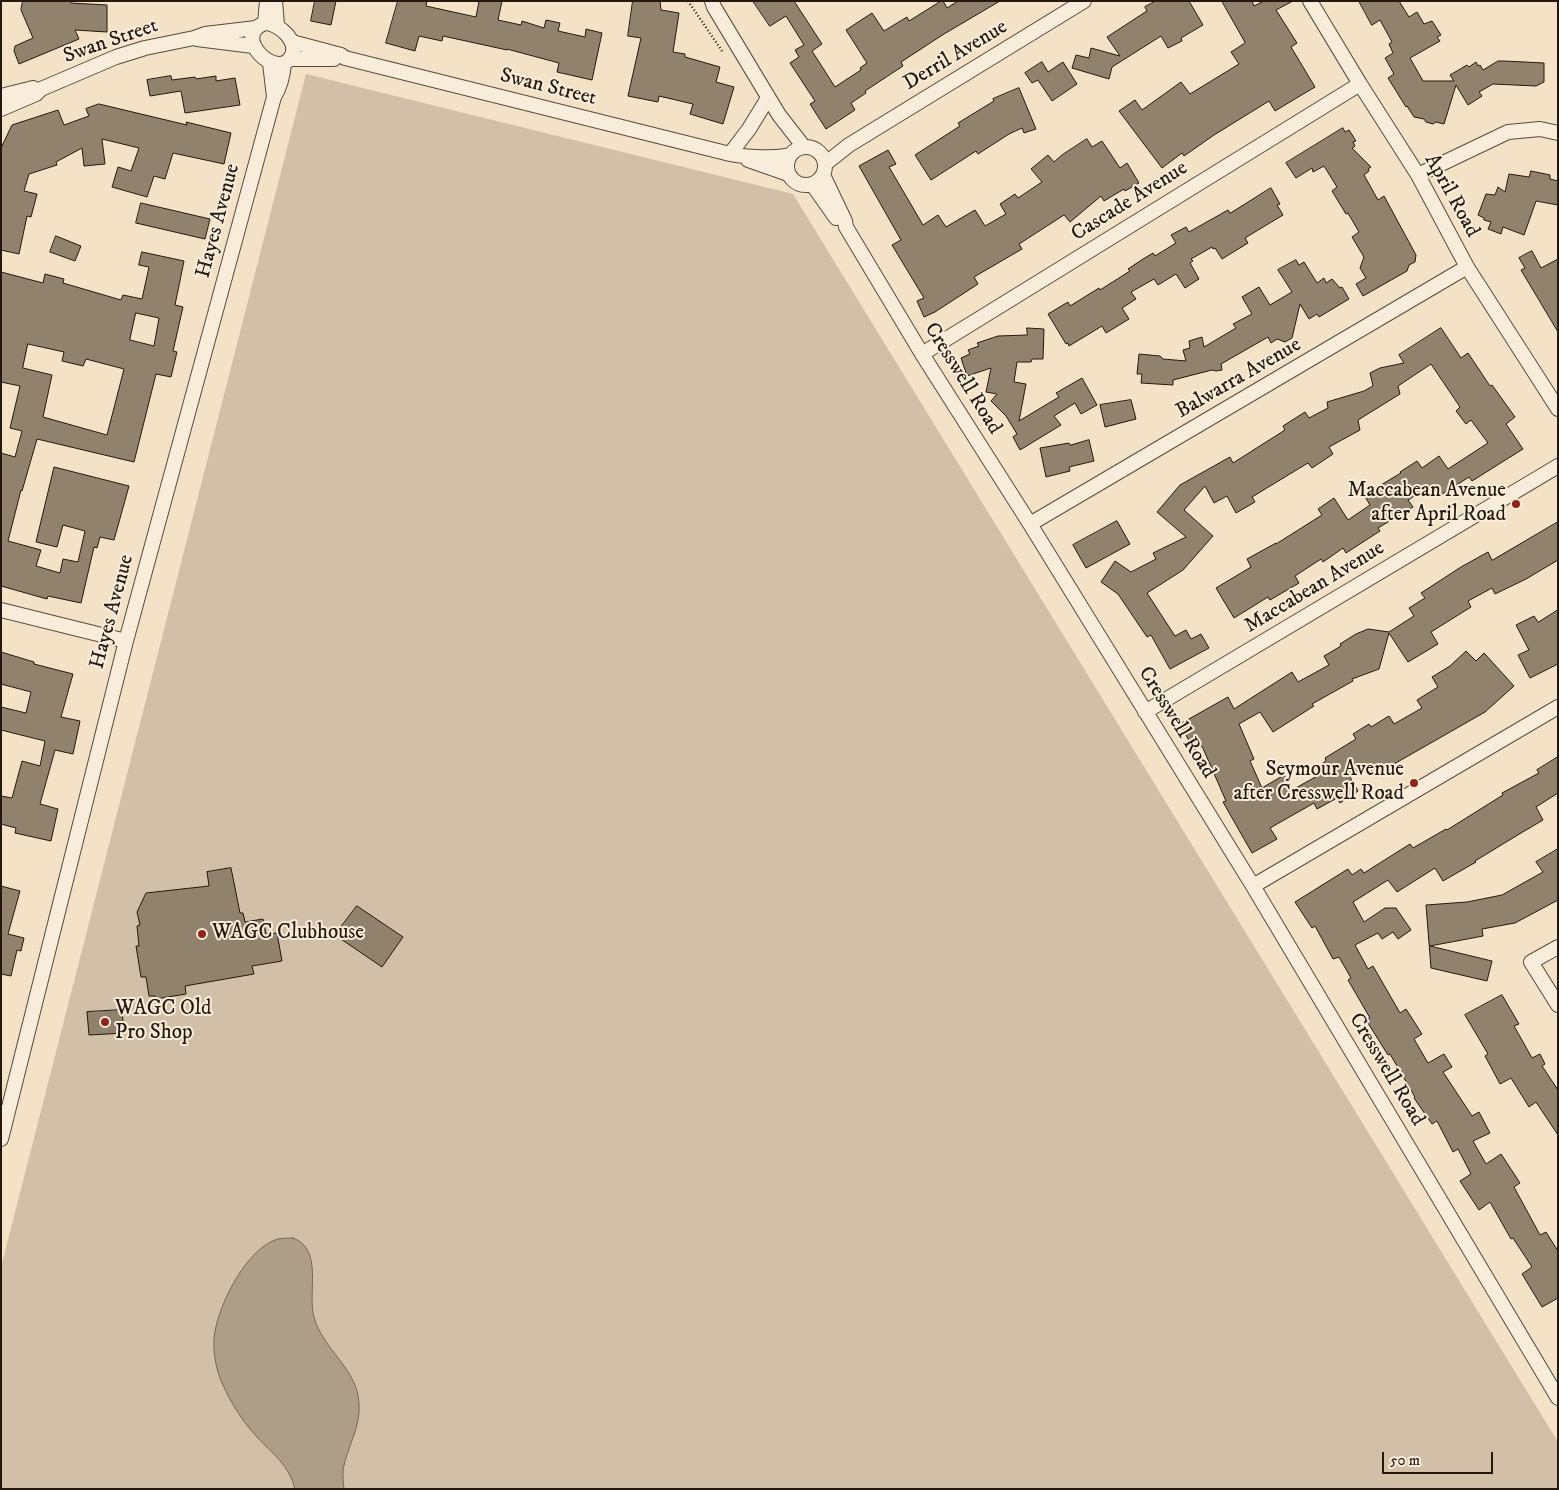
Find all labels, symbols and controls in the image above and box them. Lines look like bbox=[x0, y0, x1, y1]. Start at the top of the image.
street label: Swan Street bbox=[60, 14, 162, 70]
street label: Derril Avenue bbox=[899, 15, 1013, 97]
street label: Swan Street bbox=[497, 64, 599, 112]
street label: April Road bbox=[1418, 150, 1484, 242]
street label: Cascade Avenue bbox=[1067, 156, 1193, 248]
street label: Hayes Avenue bbox=[192, 161, 246, 281]
street label: Cresswell Road bbox=[918, 318, 1006, 440]
street label: Balwarra Avenue bbox=[1172, 333, 1306, 425]
place label: Maccabean Avenue after April Road bbox=[1347, 479, 1506, 529]
marker: Maccabean Avenue after April Road bbox=[1510, 498, 1522, 510]
street label: Maccabean Avenue bbox=[1241, 536, 1389, 640]
street label: Hayes Avenue bbox=[86, 552, 140, 672]
street label: Cresswell Road bbox=[1132, 662, 1220, 784]
place label: Seymour Avenue after Cresswell Road bbox=[1234, 758, 1404, 808]
marker: Seymour Avenue after Cresswell Road bbox=[1408, 777, 1420, 789]
place label: WAGC Clubhouse bbox=[212, 921, 364, 947]
marker: WAGC Clubhouse bbox=[196, 928, 208, 940]
place label: WAGC Old Pro Shop bbox=[115, 997, 211, 1047]
street label: Cresswell Road bbox=[1342, 1009, 1430, 1131]
marker: WAGC Old Pro Shop bbox=[99, 1016, 111, 1028]
scale bar bbox=[1384, 1442, 1495, 1474]
text: 50 m bbox=[1390, 1451, 1420, 1470]

